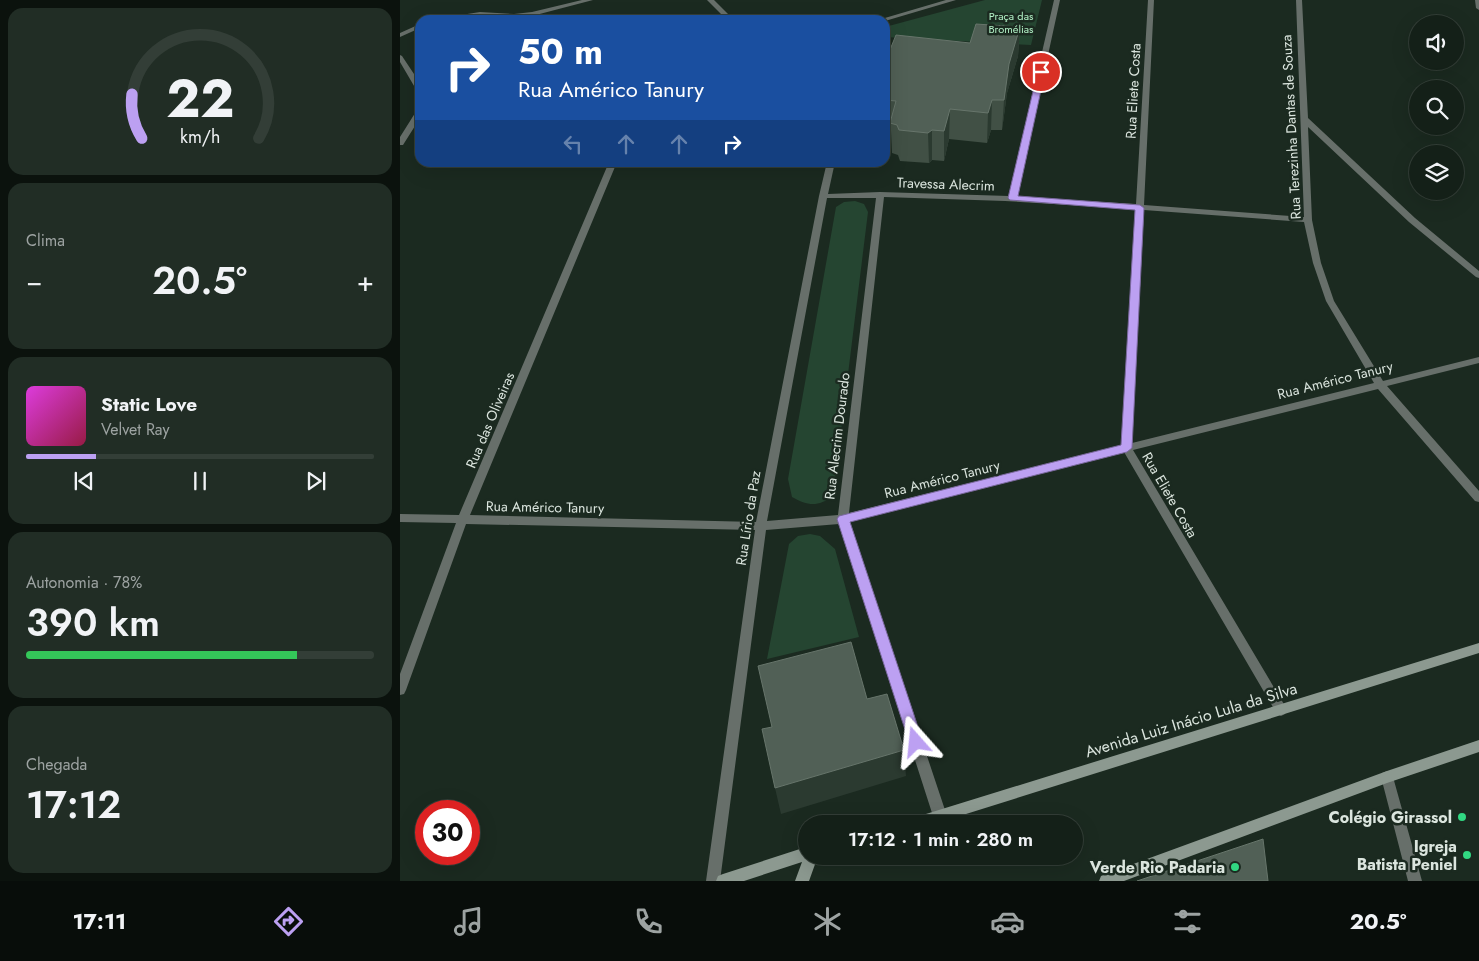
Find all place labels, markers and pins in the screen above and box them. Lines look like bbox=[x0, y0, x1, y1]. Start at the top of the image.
pin bbox=[1020, 51, 1062, 93]
place label: Colégio Girassol bbox=[1328, 806, 1452, 829]
marker: Colégio Girassol bbox=[1456, 811, 1468, 823]
place label: Igreja Batista Peniel bbox=[1357, 835, 1457, 876]
marker: Igreja Batista Peniel bbox=[1461, 849, 1473, 861]
place label: Verde Rio Padaria bbox=[1089, 856, 1225, 879]
marker: Verde Rio Padaria bbox=[1229, 861, 1241, 873]

